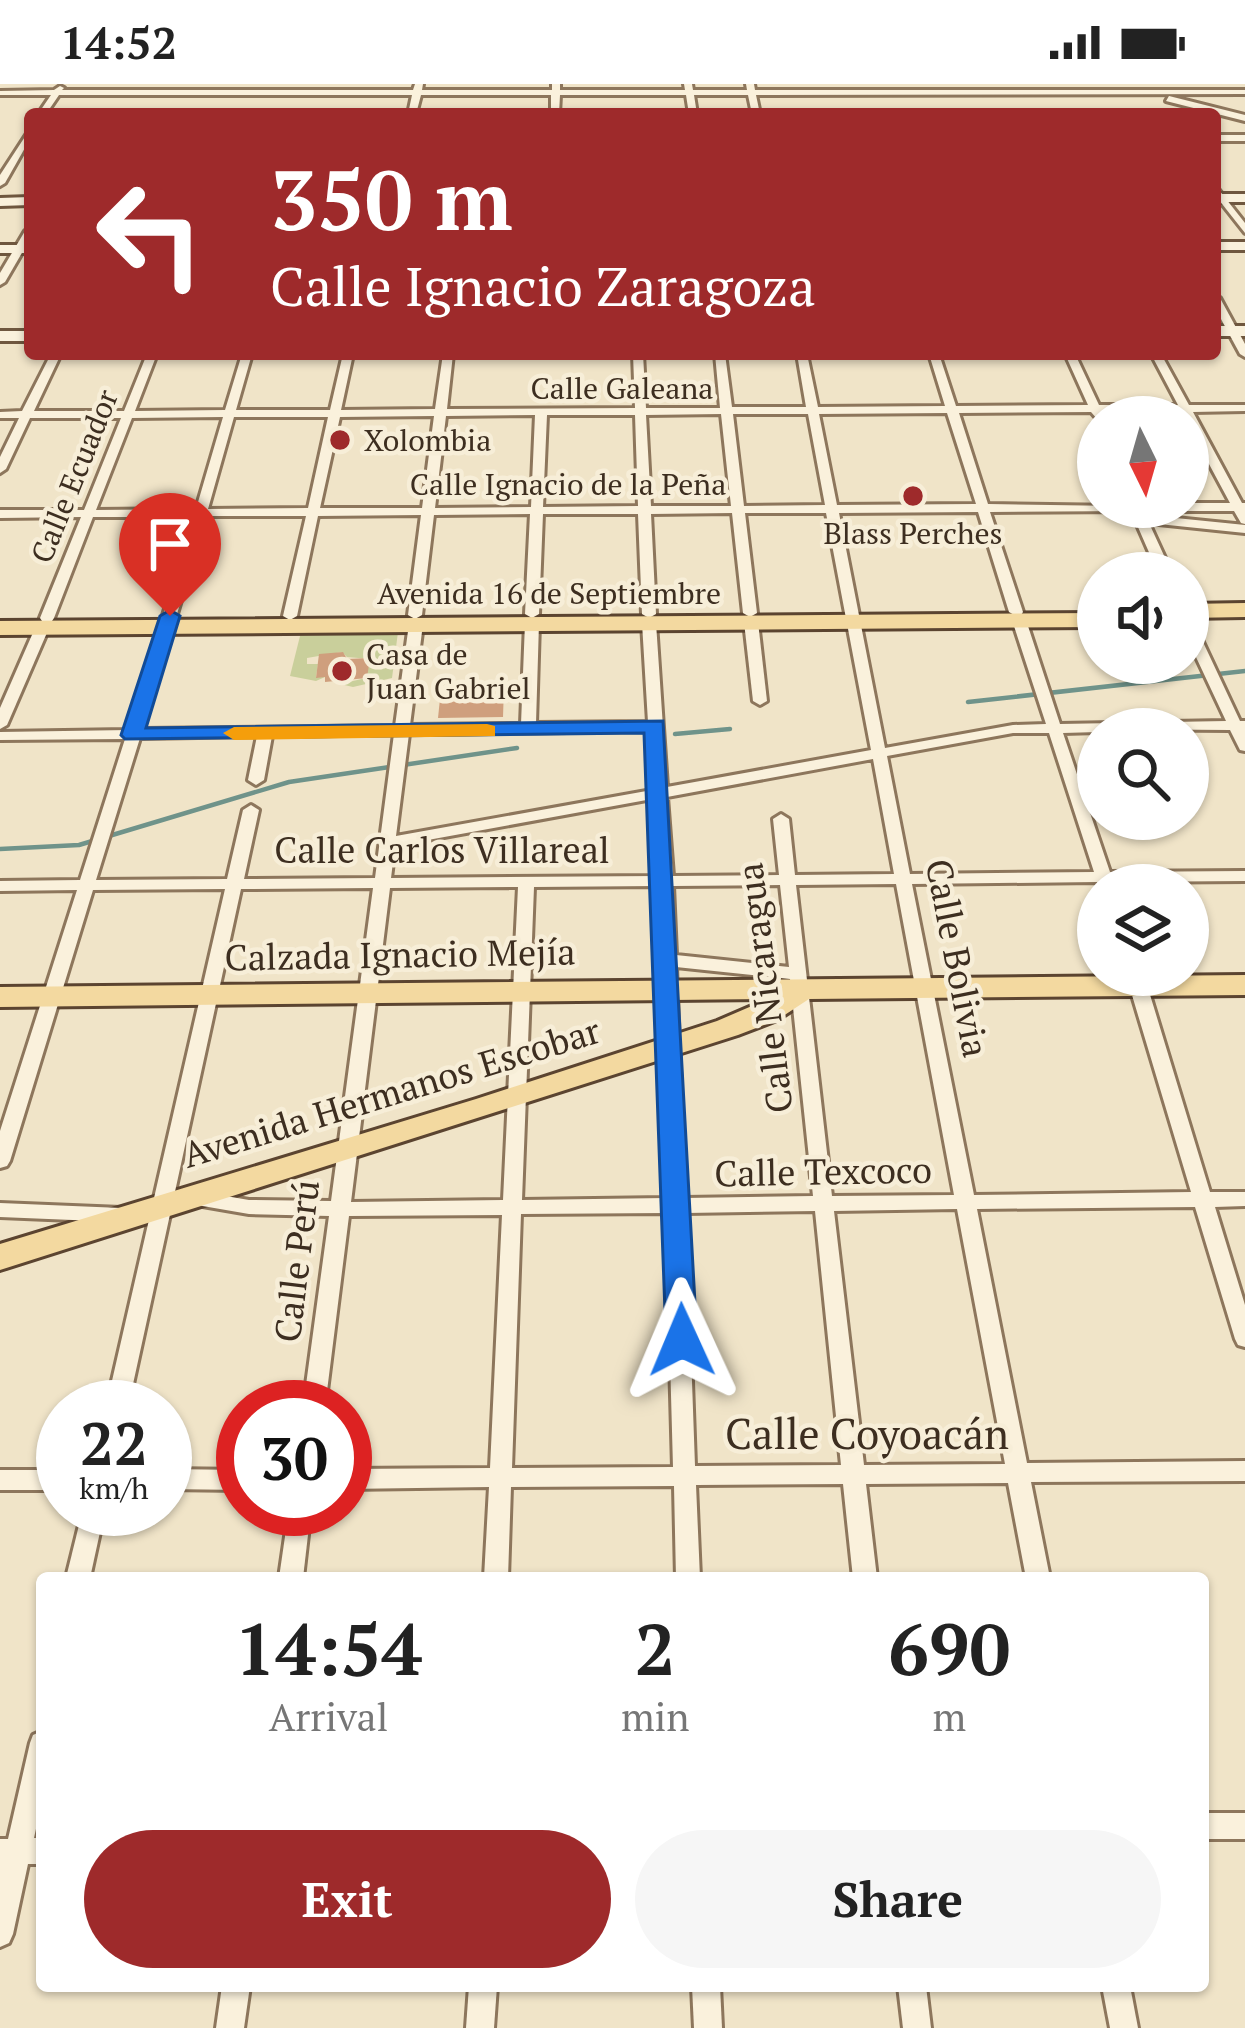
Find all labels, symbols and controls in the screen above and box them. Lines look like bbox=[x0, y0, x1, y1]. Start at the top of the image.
text: 14:52 bbox=[60, 12, 177, 72]
text: 350 m bbox=[270, 143, 513, 254]
icon: left bbox=[72, 156, 228, 312]
text: Calle Ignacio Zaragoza bbox=[270, 250, 815, 321]
street label: Calle Galeana bbox=[531, 368, 713, 408]
street label: Calle Ecuador bbox=[21, 383, 127, 569]
north arrow bbox=[1077, 396, 1209, 528]
map controls bbox=[1077, 396, 1209, 996]
place label: Xolombia bbox=[364, 420, 491, 460]
marker: Xolombia bbox=[327, 427, 353, 453]
street label: Calle Ignacio de la Peña bbox=[410, 464, 726, 504]
marker: Blass Perches bbox=[900, 483, 926, 509]
pin bbox=[119, 493, 221, 616]
icon: arrive bbox=[137, 511, 203, 577]
place label: Blass Perches bbox=[823, 513, 1003, 553]
button: sound bbox=[1077, 552, 1209, 684]
street label: Avenida 16 de Septiembre bbox=[377, 573, 721, 613]
place label: Casa de Juan Gabriel bbox=[366, 634, 531, 708]
marker: Casa de Juan Gabriel bbox=[329, 658, 355, 684]
button: search bbox=[1077, 708, 1209, 840]
street label: Calle Carlos Villareal bbox=[274, 826, 610, 873]
street label: Calle Bolivia bbox=[916, 855, 1000, 1061]
street label: Calle Nicaragua bbox=[725, 860, 803, 1116]
button: layers bbox=[1077, 864, 1209, 996]
street label: Calzada Ignacio Mejía bbox=[224, 927, 576, 981]
street label: Avenida Hermanos Escobar bbox=[177, 1006, 606, 1178]
street label: Calle Texcoco bbox=[714, 1146, 932, 1196]
street label: Calle Perú bbox=[263, 1177, 329, 1345]
position arrow bbox=[619, 1277, 745, 1403]
speed limit sign: 30 bbox=[216, 1380, 372, 1536]
text: 22 bbox=[80, 1403, 148, 1482]
street label: Calle Coyoacán bbox=[725, 1405, 1009, 1461]
text: km/h bbox=[79, 1468, 149, 1508]
text: 14:54 bbox=[235, 1600, 422, 1696]
text: 2 bbox=[635, 1600, 676, 1696]
text: 690 bbox=[888, 1600, 1010, 1696]
text: Arrival bbox=[269, 1690, 388, 1742]
text: min bbox=[621, 1690, 689, 1742]
text: m bbox=[932, 1690, 966, 1742]
button: Exit bbox=[84, 1830, 611, 1968]
button: Share bbox=[635, 1830, 1161, 1968]

